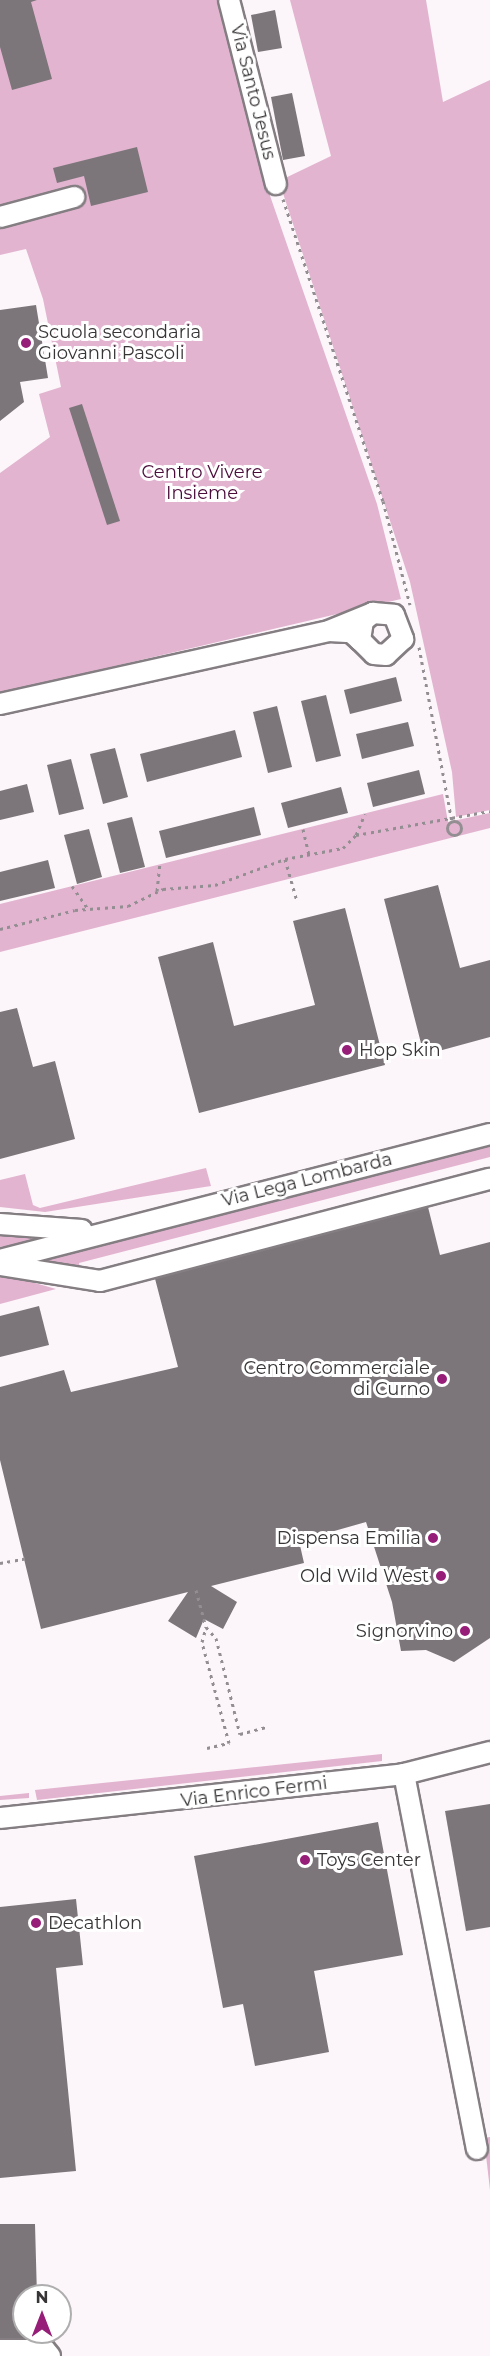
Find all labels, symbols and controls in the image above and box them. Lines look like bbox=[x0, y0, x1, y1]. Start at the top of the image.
street label: Via Santo Jesus bbox=[226, 22, 280, 162]
place label: Scuola secondaria Giovanni Pascoli bbox=[38, 322, 201, 364]
marker: Scuola secondaria Giovanni Pascoli bbox=[19, 336, 33, 350]
park label: Centro Vivere Insieme bbox=[142, 462, 262, 504]
place label: Hop Skin bbox=[359, 1039, 441, 1061]
marker: Hop Skin bbox=[340, 1043, 354, 1057]
street label: Via Lega Lombarda bbox=[220, 1148, 394, 1212]
place label: Centro Commerciale di Curno bbox=[243, 1358, 430, 1400]
marker: Centro Commerciale di Curno bbox=[435, 1372, 449, 1386]
place label: Dispensa Emilia bbox=[277, 1527, 421, 1549]
marker: Dispensa Emilia bbox=[426, 1531, 440, 1545]
place label: Old Wild West bbox=[300, 1565, 429, 1587]
marker: Old Wild West bbox=[434, 1569, 448, 1583]
place label: Signorvino bbox=[356, 1620, 453, 1642]
marker: Signorvino bbox=[458, 1624, 472, 1638]
street label: Via Enrico Fermi bbox=[179, 1772, 329, 1812]
place label: Toys Center bbox=[317, 1849, 421, 1871]
marker: Toys Center bbox=[298, 1853, 312, 1867]
place label: Decathlon bbox=[48, 1912, 142, 1934]
marker: Decathlon bbox=[29, 1916, 43, 1930]
north arrow bbox=[12, 2284, 72, 2344]
text: N bbox=[36, 2288, 48, 2307]

